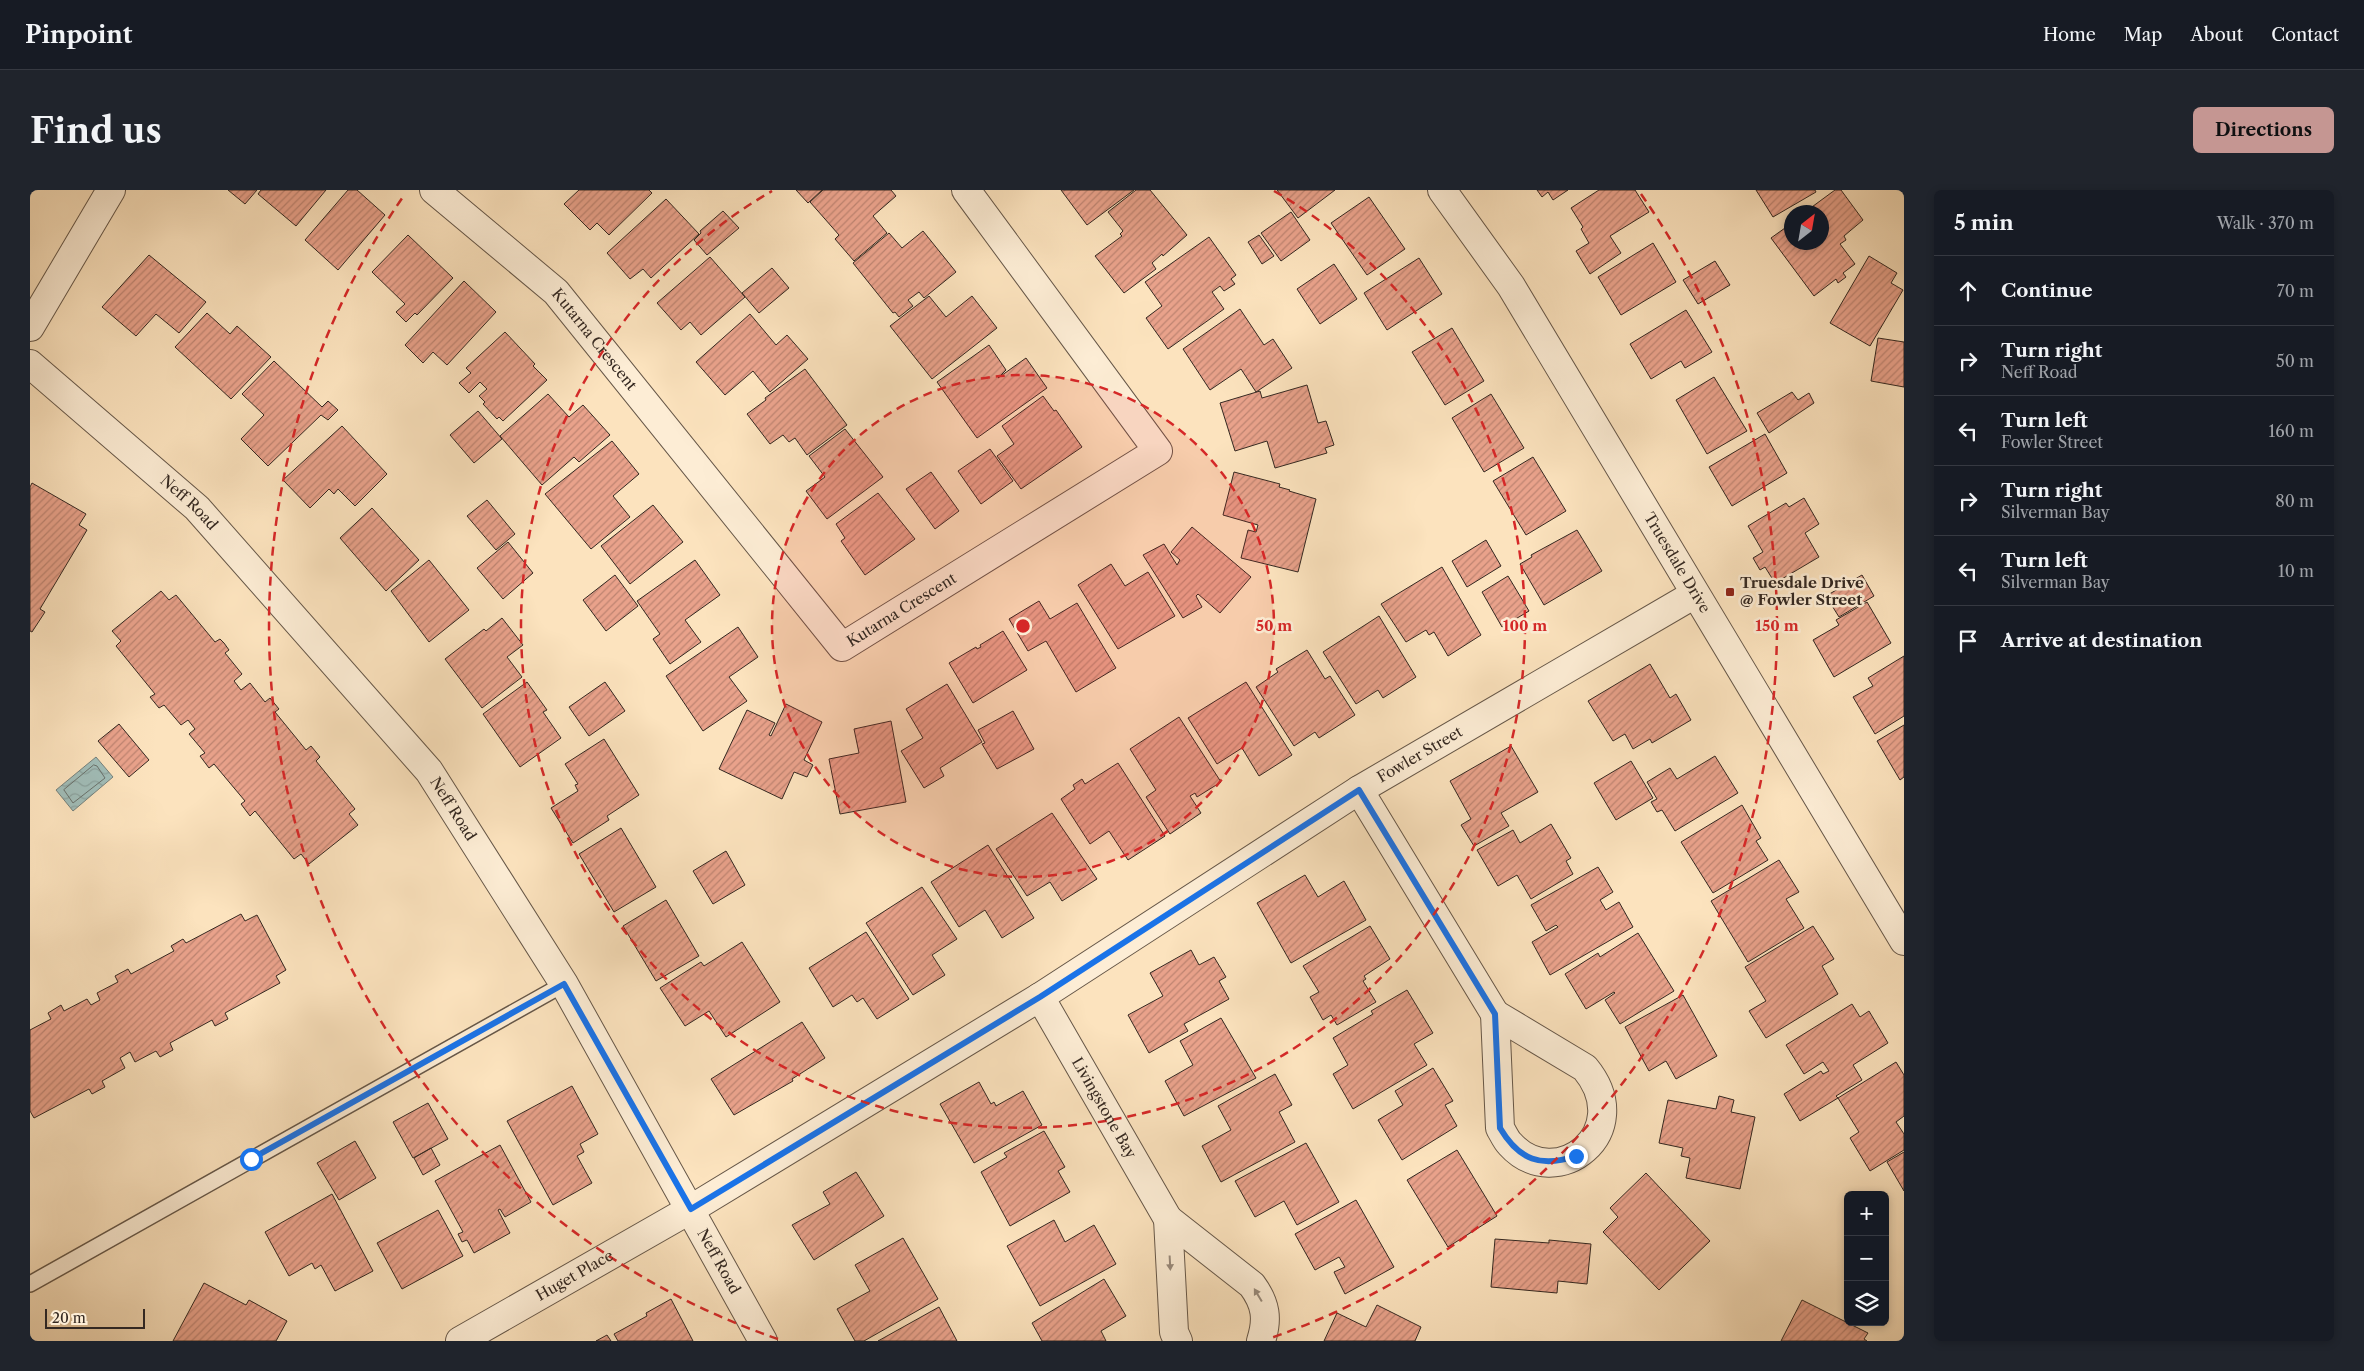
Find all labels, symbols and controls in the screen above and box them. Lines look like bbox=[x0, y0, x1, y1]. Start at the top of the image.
text: Pinpoint bbox=[25, 20, 132, 49]
text: Home bbox=[2043, 24, 2096, 46]
text: Map bbox=[2124, 24, 2162, 46]
text: About bbox=[2190, 24, 2243, 46]
text: Contact bbox=[2271, 24, 2339, 46]
button: Directions bbox=[2193, 107, 2334, 153]
text: Find us bbox=[30, 109, 162, 152]
north arrow bbox=[1784, 205, 1829, 250]
text: 5 min bbox=[1954, 210, 2014, 235]
text: Walk · 370 m bbox=[2217, 213, 2314, 233]
icon: ahead bbox=[1954, 277, 1982, 305]
text: Continue bbox=[2001, 279, 2093, 302]
text: 70 m bbox=[2277, 281, 2314, 301]
street label: Kutarna Crescent bbox=[548, 284, 642, 394]
text: Turn right bbox=[2001, 339, 2102, 362]
icon: right bbox=[1954, 347, 1982, 375]
text: 50 m bbox=[2276, 351, 2314, 371]
text: Neff Road bbox=[2001, 362, 2078, 382]
text: Turn left bbox=[2001, 409, 2088, 432]
icon: left bbox=[1954, 417, 1982, 445]
text: 160 m bbox=[2269, 421, 2314, 441]
text: Fowler Street bbox=[2001, 432, 2103, 452]
street label: Neff Road bbox=[157, 471, 222, 534]
text: Turn right bbox=[2001, 479, 2102, 502]
icon: right bbox=[1954, 487, 1982, 515]
text: 80 m bbox=[2275, 491, 2314, 511]
text: Silverman Bay bbox=[2001, 502, 2110, 522]
street label: Truesdale Drive bbox=[1640, 509, 1715, 616]
text: Turn left bbox=[2001, 549, 2088, 572]
icon: left bbox=[1954, 557, 1982, 585]
text: 10 m bbox=[2278, 561, 2314, 581]
street label: Kutarna Crescent bbox=[843, 568, 960, 651]
text: Silverman Bay bbox=[2001, 572, 2110, 592]
place label: Truesdale Drive @ Fowler Street bbox=[1740, 573, 1864, 609]
marker: Truesdale Drive @ Fowler Street bbox=[1724, 586, 1736, 598]
text: 50 m bbox=[1256, 616, 1292, 635]
text: 100 m bbox=[1503, 616, 1547, 635]
text: 150 m bbox=[1755, 616, 1799, 635]
centre of rings bbox=[1014, 617, 1032, 635]
icon: arrive bbox=[1954, 627, 1982, 655]
text: Arrive at destination bbox=[2001, 629, 2202, 652]
street label: Fowler Street bbox=[1373, 721, 1466, 786]
street label: Neff Road bbox=[426, 773, 481, 844]
street label: Livingstone Bay bbox=[1068, 1054, 1141, 1162]
route end bbox=[1565, 1145, 1588, 1168]
route start bbox=[240, 1148, 263, 1171]
map controls bbox=[1844, 1191, 1889, 1326]
button: + bbox=[1844, 1191, 1889, 1236]
street label: Neff Road bbox=[693, 1225, 745, 1297]
button: − bbox=[1844, 1236, 1889, 1281]
street label: Huget Place bbox=[532, 1245, 616, 1305]
one-way arrow bbox=[1167, 1255, 1175, 1271]
button: layers bbox=[1844, 1281, 1889, 1326]
one-way arrow bbox=[1254, 1288, 1263, 1301]
scale bar bbox=[45, 1306, 145, 1329]
text: 20 m bbox=[52, 1309, 86, 1327]

